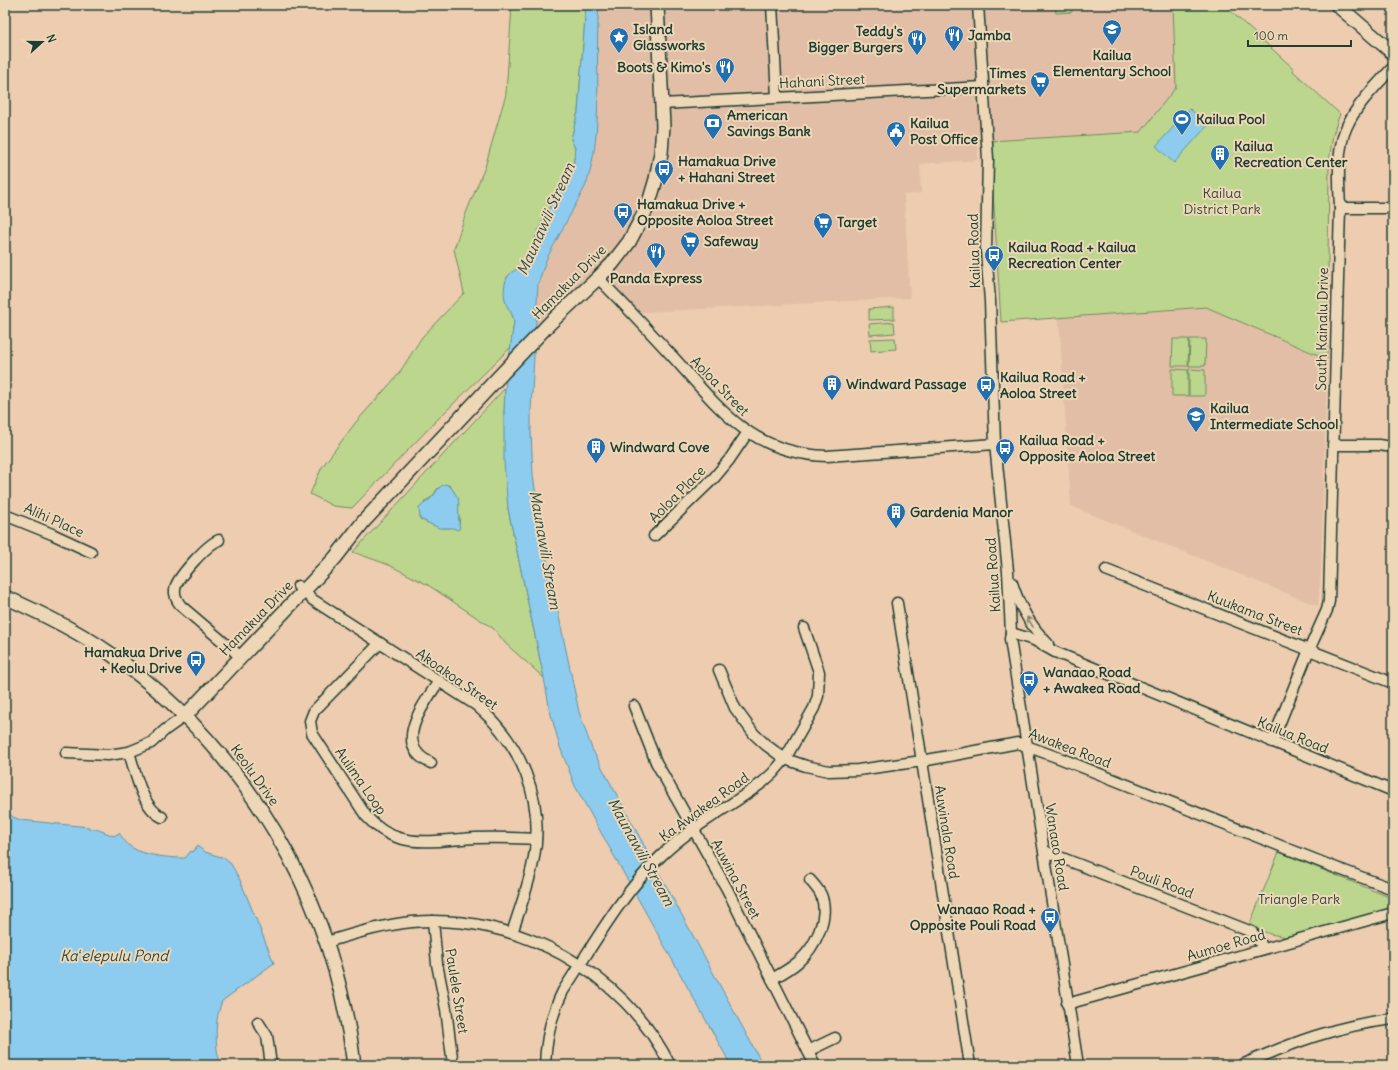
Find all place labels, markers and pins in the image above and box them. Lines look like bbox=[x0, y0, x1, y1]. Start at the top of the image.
school or university icon: Kailua Elementary School bbox=[1101, 18, 1123, 46]
place label: Island Glassworks bbox=[633, 20, 706, 54]
place label: Teddy's Bigger Burgers bbox=[808, 22, 904, 56]
restaurant icon: Jamba bbox=[943, 24, 965, 52]
place icon: Island Glassworks bbox=[608, 26, 630, 54]
place label: Jamba bbox=[968, 26, 1011, 44]
restaurant icon: Teddy's Bigger Burgers bbox=[906, 28, 928, 56]
place label: Kailua Elementary School bbox=[1053, 46, 1171, 80]
restaurant icon: Boots & Kimo's bbox=[714, 56, 736, 84]
place label: Boots & Kimo's bbox=[617, 58, 712, 76]
place label: Times Supermarkets bbox=[937, 64, 1027, 98]
supermarket icon: Times Supermarkets bbox=[1029, 70, 1051, 98]
place label: American Savings Bank bbox=[727, 106, 811, 140]
sports icon: Kailua Pool bbox=[1171, 108, 1193, 136]
place label: Kailua Pool bbox=[1196, 110, 1265, 128]
bank icon: American Savings Bank bbox=[702, 112, 724, 140]
place label: Kailua Post Office bbox=[910, 114, 978, 148]
public building icon: Kailua Post Office bbox=[885, 120, 907, 148]
place label: Kailua Recreation Center bbox=[1234, 137, 1348, 171]
building icon: Kailua Recreation Center bbox=[1209, 143, 1231, 171]
place label: Hamakua Drive + Hahani Street bbox=[678, 152, 776, 186]
bus stop icon: Hamakua Drive + Hahani Street bbox=[653, 158, 675, 186]
place label: Hamakua Drive + Opposite Aoloa Street bbox=[637, 195, 773, 229]
bus stop icon: Hamakua Drive + Opposite Aoloa Street bbox=[612, 201, 634, 229]
supermarket icon: Target bbox=[812, 211, 834, 239]
place label: Target bbox=[837, 213, 877, 231]
supermarket icon: Safeway bbox=[679, 230, 701, 258]
place label: Safeway bbox=[704, 232, 758, 250]
place label: Kailua Road + Kailua Recreation Center bbox=[1008, 238, 1136, 272]
restaurant icon: Panda Express bbox=[645, 241, 667, 269]
bus stop icon: Kailua Road + Kailua Recreation Center bbox=[983, 244, 1005, 272]
place label: Panda Express bbox=[610, 269, 703, 287]
place label: Kailua Road + Aoloa Street bbox=[1000, 368, 1086, 402]
building icon: Windward Passage bbox=[821, 373, 843, 401]
bus stop icon: Kailua Road + Aoloa Street bbox=[975, 374, 997, 402]
place label: Windward Passage bbox=[846, 375, 967, 393]
place label: Kailua Intermediate School bbox=[1210, 399, 1338, 433]
school or university icon: Kailua Intermediate School bbox=[1185, 405, 1207, 433]
place label: Kailua Road + Opposite Aoloa Street bbox=[1019, 431, 1155, 465]
building icon: Windward Cove bbox=[585, 436, 607, 464]
bus stop icon: Kailua Road + Opposite Aoloa Street bbox=[994, 437, 1016, 465]
place label: Windward Cove bbox=[610, 438, 710, 456]
building icon: Gardenia Manor bbox=[885, 501, 907, 529]
place label: Gardenia Manor bbox=[910, 503, 1013, 521]
place label: Hamakua Drive + Keolu Drive bbox=[84, 643, 182, 677]
bus stop icon: Hamakua Drive + Keolu Drive bbox=[185, 649, 207, 677]
place label: Wanaao Road + Awakea Road bbox=[1043, 663, 1141, 697]
bus stop icon: Wanaao Road + Awakea Road bbox=[1018, 669, 1040, 697]
place label: Wanaao Road + Opposite Pouli Road bbox=[910, 900, 1037, 934]
bus stop icon: Wanaao Road + Opposite Pouli Road bbox=[1039, 906, 1061, 934]

